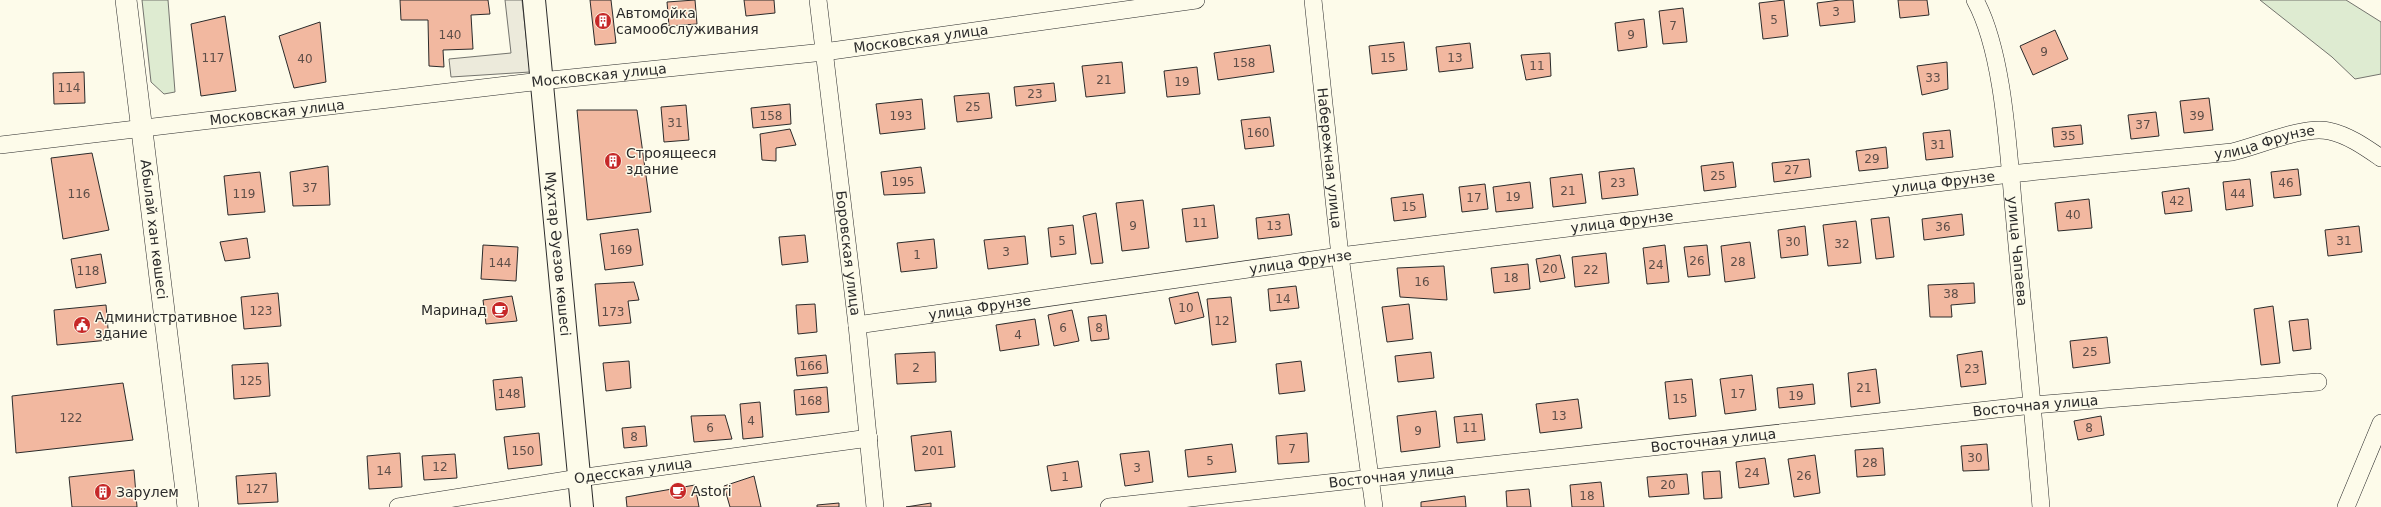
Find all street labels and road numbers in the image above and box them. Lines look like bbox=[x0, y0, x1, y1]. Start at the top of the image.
street label: Московская улица bbox=[852, 21, 989, 56]
street label: Московская улица bbox=[530, 60, 667, 90]
street label: Набережная улица bbox=[1314, 87, 1345, 229]
street label: Московская улица bbox=[209, 96, 345, 128]
street label: улица Фрунзе bbox=[2214, 122, 2316, 162]
street label: Абылай хан көшесі bbox=[138, 158, 171, 300]
street label: улица Фрунзе bbox=[1891, 168, 1996, 196]
street label: Мұхтар Әуезов көшесі bbox=[542, 171, 574, 337]
street label: Боровская улица bbox=[833, 190, 864, 317]
street label: улица Чапаева bbox=[2005, 195, 2031, 307]
street label: улица Фрунзе bbox=[1570, 207, 1674, 236]
street label: улица Фрунзе bbox=[1248, 247, 1353, 277]
street label: улица Фрунзе bbox=[927, 292, 1032, 323]
street label: Восточная улица bbox=[1972, 392, 2099, 420]
street label: Восточная улица bbox=[1650, 425, 1777, 455]
street label: Одесская улица bbox=[573, 454, 693, 487]
street label: Восточная улица bbox=[1328, 461, 1455, 491]

